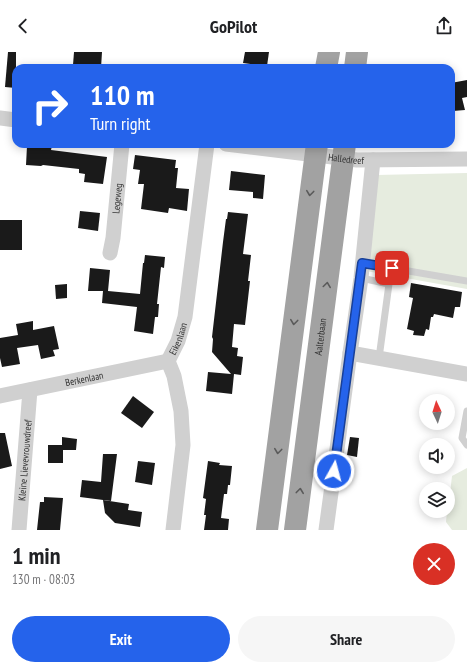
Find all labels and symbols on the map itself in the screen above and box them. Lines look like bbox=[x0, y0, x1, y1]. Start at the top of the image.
street label: Halledreef bbox=[327, 150, 365, 166]
street label: Legeweg bbox=[109, 183, 125, 214]
one-way arrow bbox=[306, 190, 315, 196]
pin bbox=[375, 251, 409, 285]
one-way arrow bbox=[322, 282, 331, 289]
street label: Aalterbaan bbox=[311, 317, 329, 356]
one-way arrow bbox=[290, 319, 299, 325]
street label: Eikenlaan bbox=[166, 321, 190, 357]
street label: Berkenlaan bbox=[64, 368, 104, 389]
north arrow bbox=[419, 394, 455, 430]
street label: Kleine Lievevrouwdreef bbox=[15, 419, 34, 501]
one-way arrow bbox=[273, 448, 282, 454]
position arrow bbox=[313, 450, 355, 492]
one-way arrow bbox=[295, 488, 304, 494]

